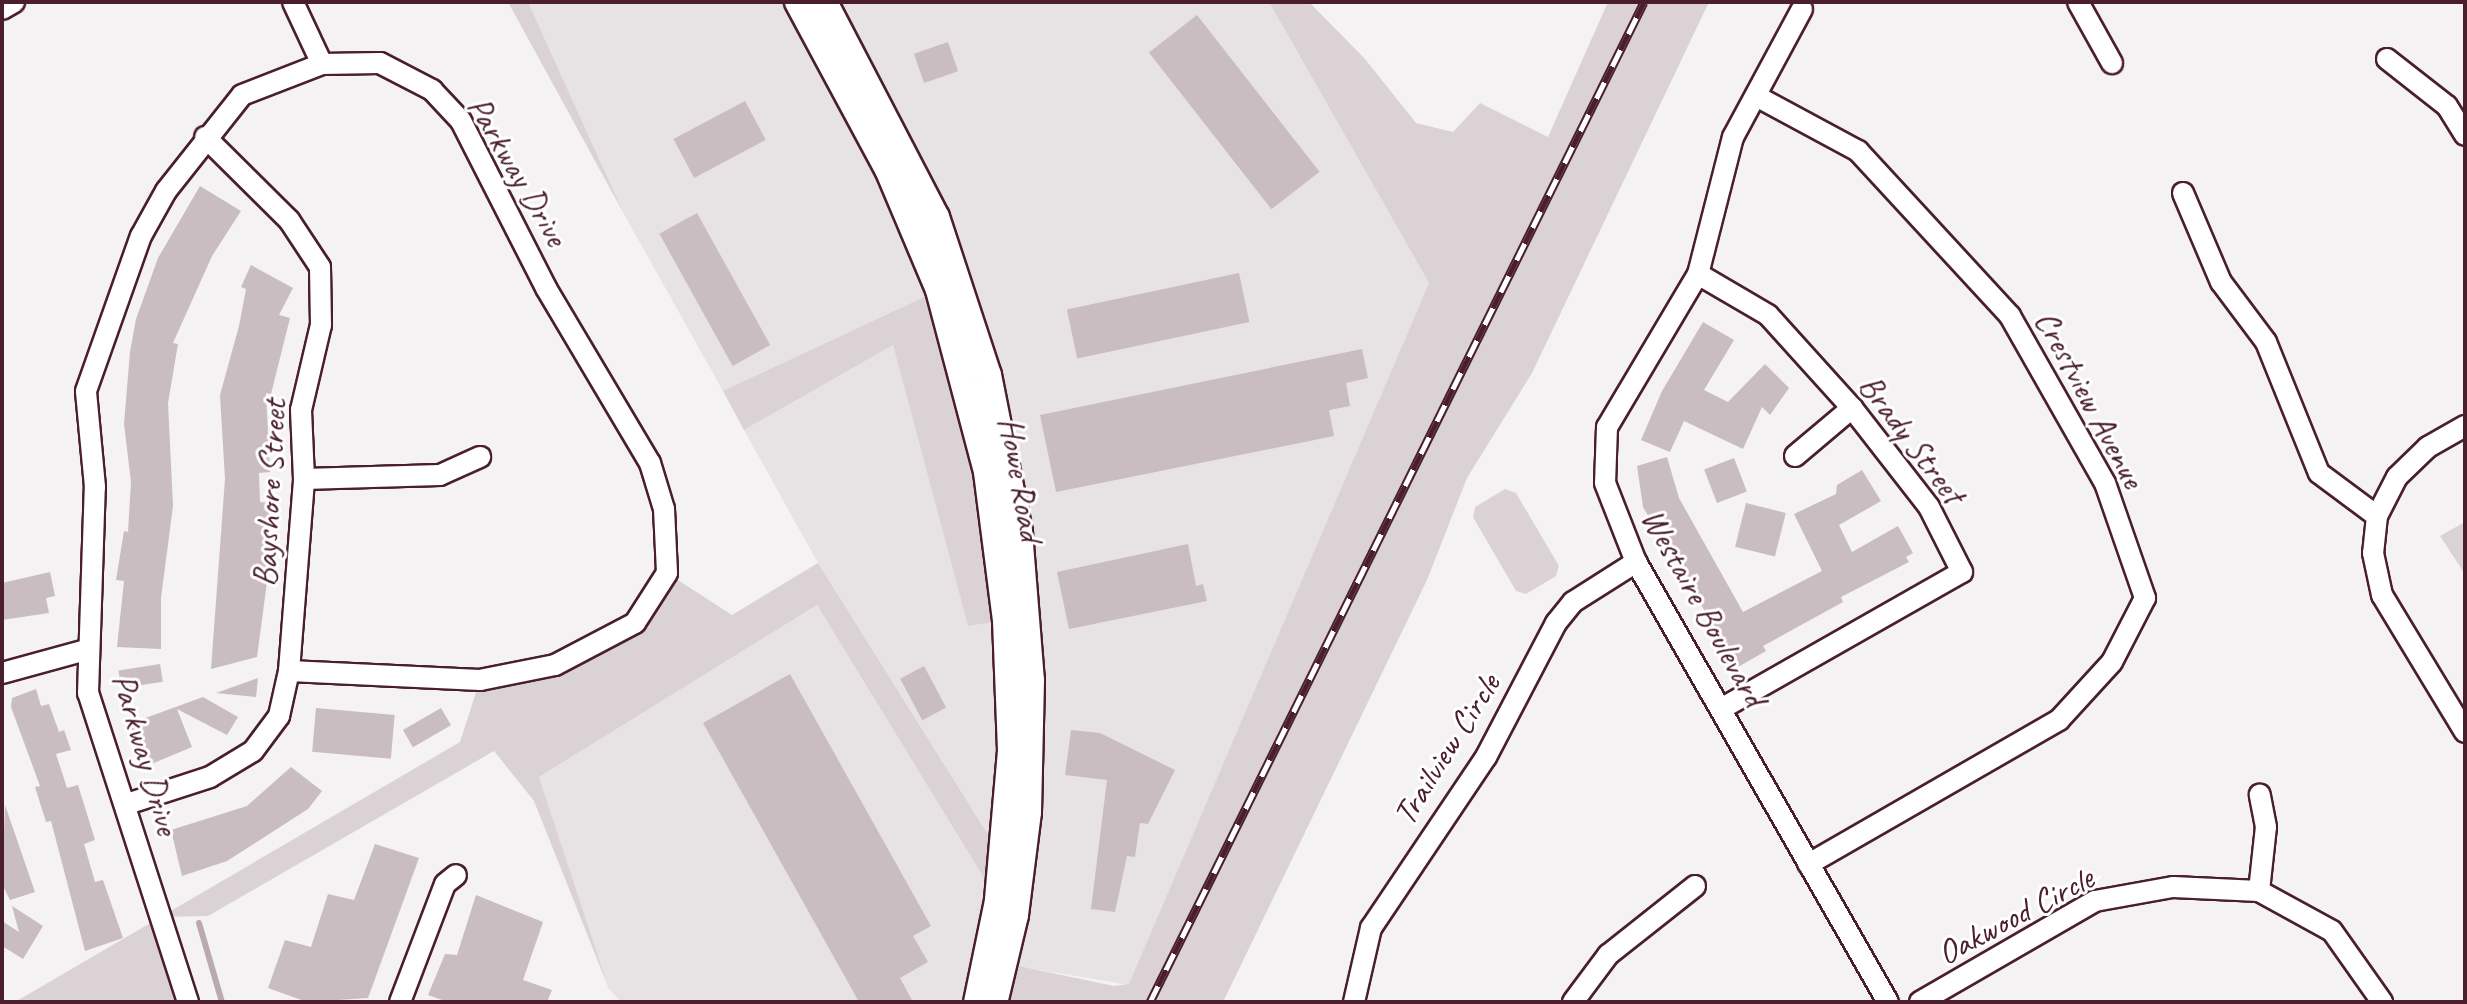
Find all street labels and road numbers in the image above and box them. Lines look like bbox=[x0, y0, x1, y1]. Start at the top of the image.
street label: Parkway Drive bbox=[459, 89, 577, 253]
street label: Crestview Avenue bbox=[2026, 303, 2154, 495]
street label: Brady Street bbox=[1850, 366, 1974, 512]
street label: Bayshore Street bbox=[244, 398, 294, 588]
street label: Howe Road bbox=[990, 414, 1052, 544]
street label: Westaire Boulevard bbox=[1633, 500, 1775, 714]
street label: Trailview Circle bbox=[1384, 666, 1508, 832]
street label: Parkway Drive bbox=[104, 669, 188, 839]
street label: Oakwood Circle bbox=[1930, 857, 2100, 973]

